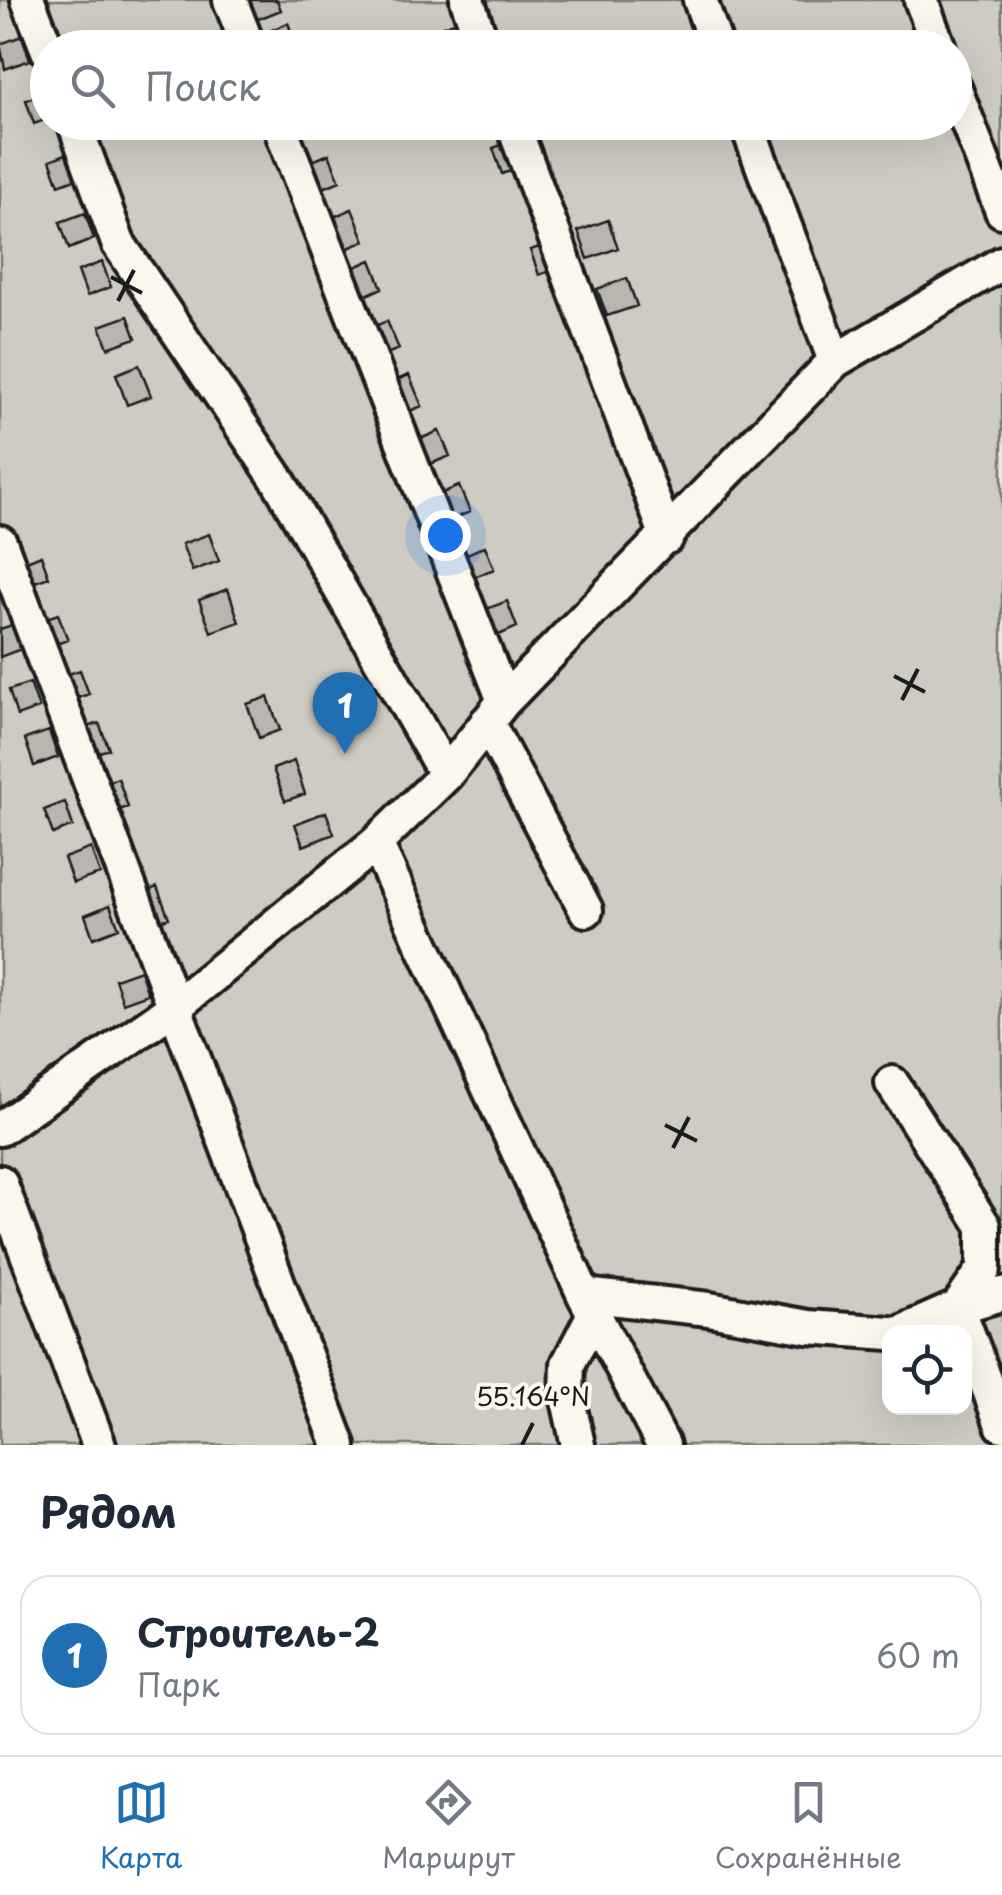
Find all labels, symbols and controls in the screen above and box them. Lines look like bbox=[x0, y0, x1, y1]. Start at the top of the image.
search box bbox=[30, 30, 972, 140]
text: Поиск bbox=[145, 57, 260, 114]
icon: search bbox=[65, 58, 120, 113]
your location bbox=[420, 510, 471, 561]
pin: 1 bbox=[312, 672, 378, 754]
map controls bbox=[882, 1325, 972, 1415]
button: locate bbox=[882, 1325, 972, 1415]
text: 55.164°N bbox=[476, 1377, 590, 1415]
text: Рядом bbox=[40, 1479, 177, 1542]
text: Строитель-2 bbox=[137, 1603, 380, 1660]
text: 1 bbox=[67, 1631, 82, 1679]
text: 60 m bbox=[876, 1631, 960, 1679]
text: Парк bbox=[137, 1660, 220, 1708]
tab: Карта bbox=[100, 1775, 182, 1878]
tab: Маршрут bbox=[382, 1775, 515, 1878]
tab: Сохранённые bbox=[715, 1775, 902, 1878]

